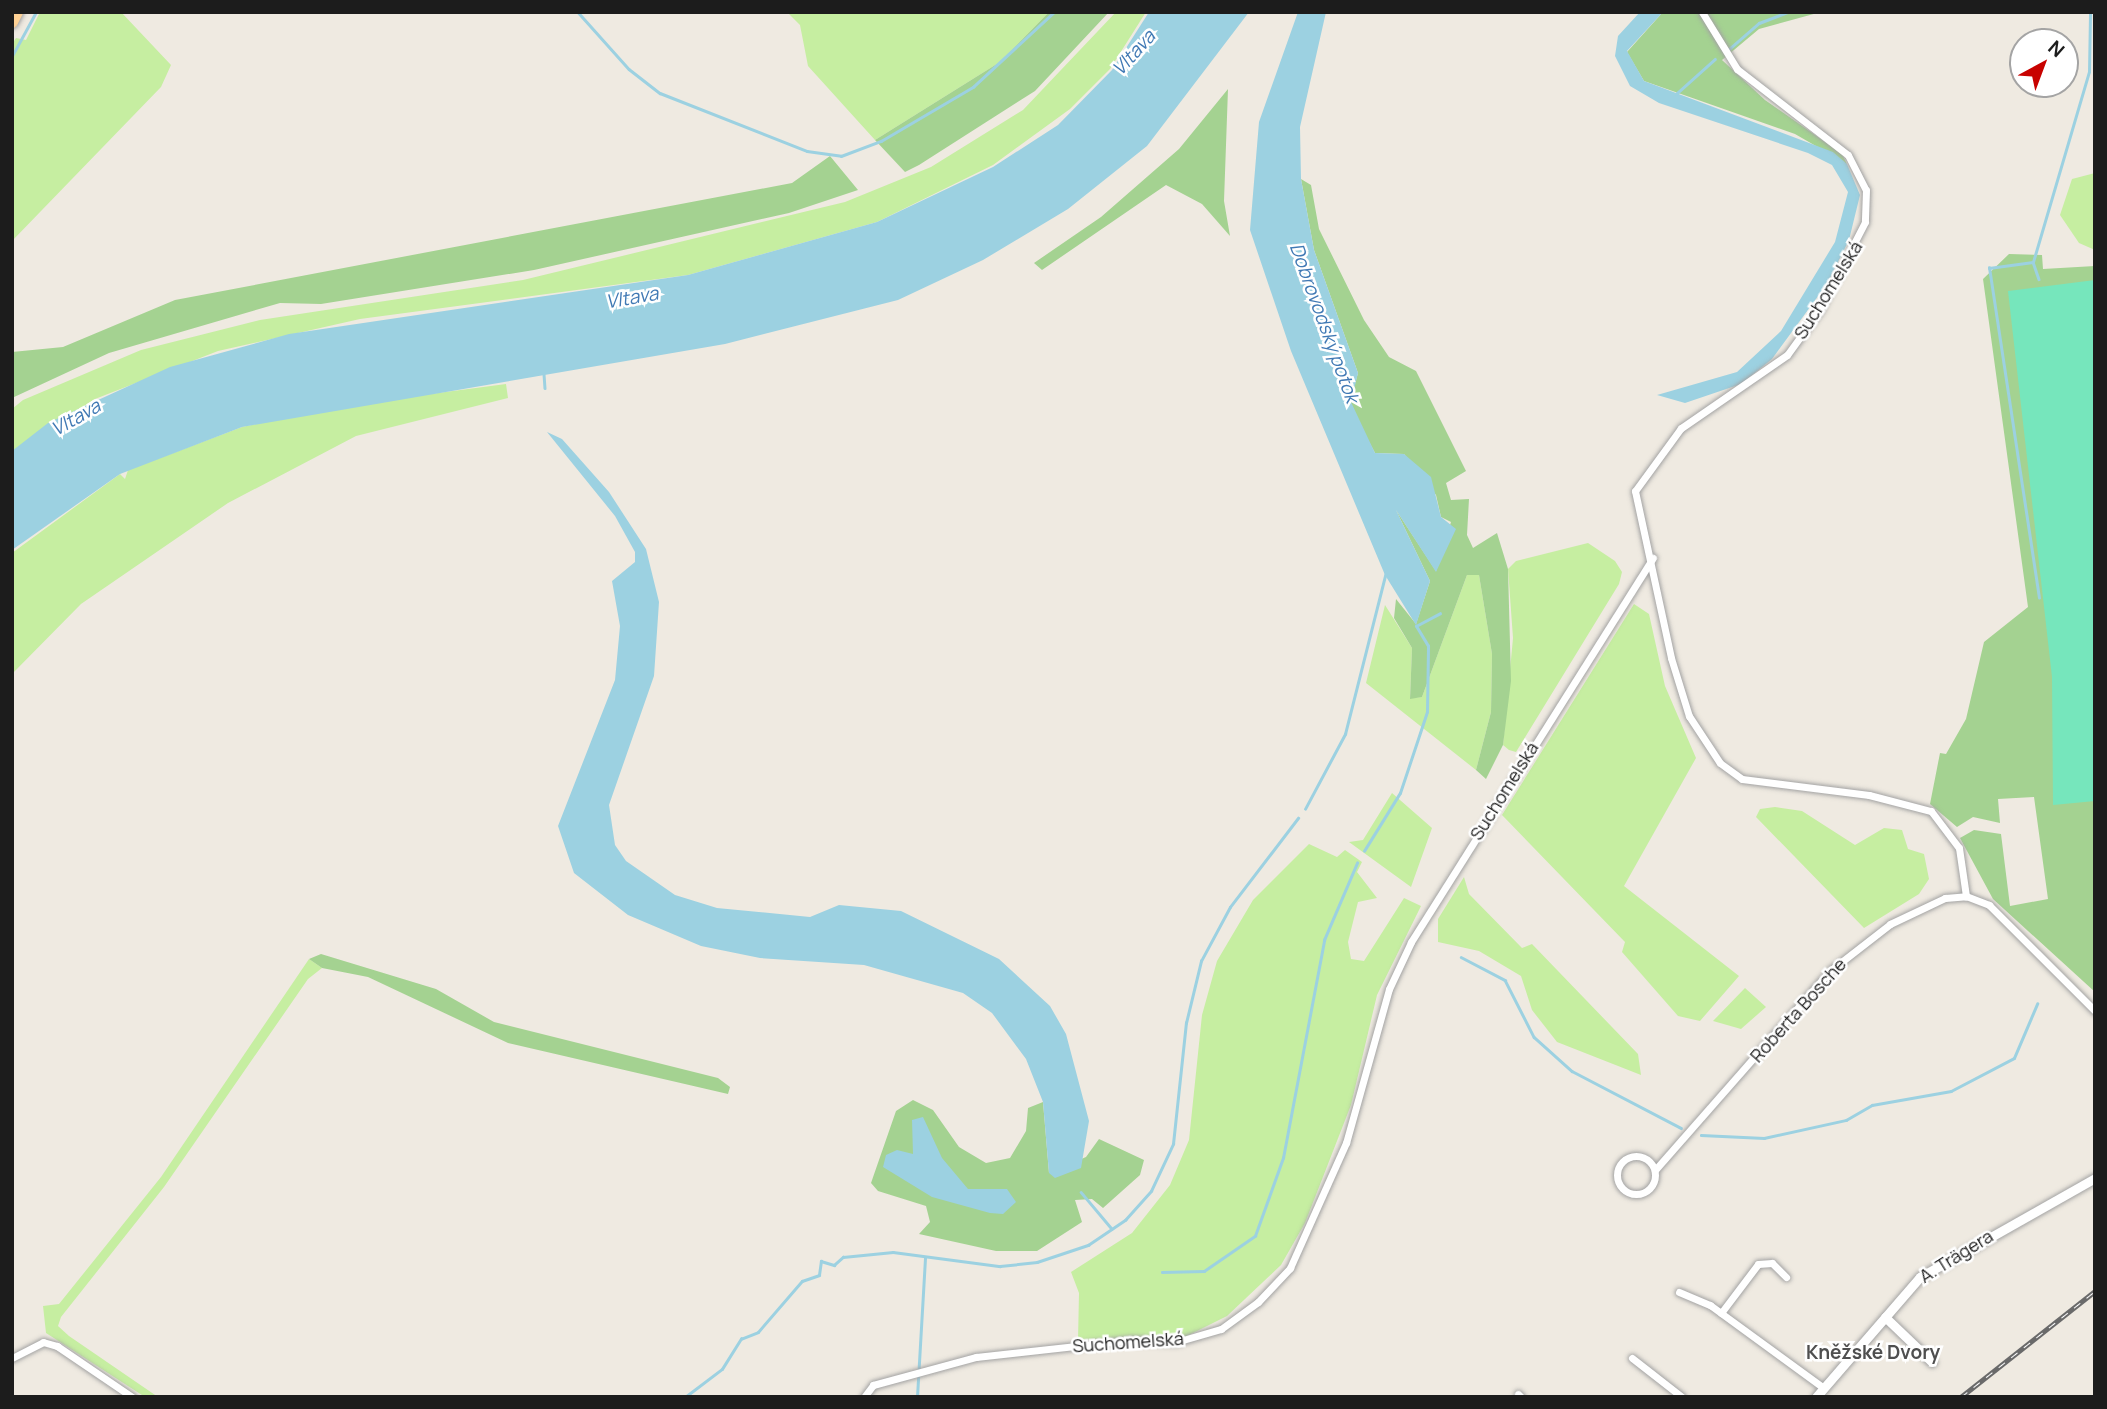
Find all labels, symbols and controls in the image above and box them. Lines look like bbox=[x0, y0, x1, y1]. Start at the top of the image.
water label: Vltava bbox=[1108, 26, 1160, 80]
north arrow bbox=[2009, 28, 2079, 98]
text: N bbox=[2043, 34, 2070, 63]
street label: Suchomelská bbox=[1789, 237, 1867, 343]
water label: Dobrovodský potok bbox=[1285, 240, 1363, 406]
water label: Vltava bbox=[604, 282, 660, 314]
water label: Vltava bbox=[47, 395, 105, 441]
street label: Suchomelská bbox=[1465, 738, 1543, 844]
street label: Roberta Bosche bbox=[1746, 953, 1850, 1067]
street label: A. Trägera bbox=[1915, 1225, 1997, 1287]
street label: Suchomelská bbox=[1072, 1327, 1184, 1357]
district label: Kněžské Dvory bbox=[1806, 1342, 1940, 1364]

